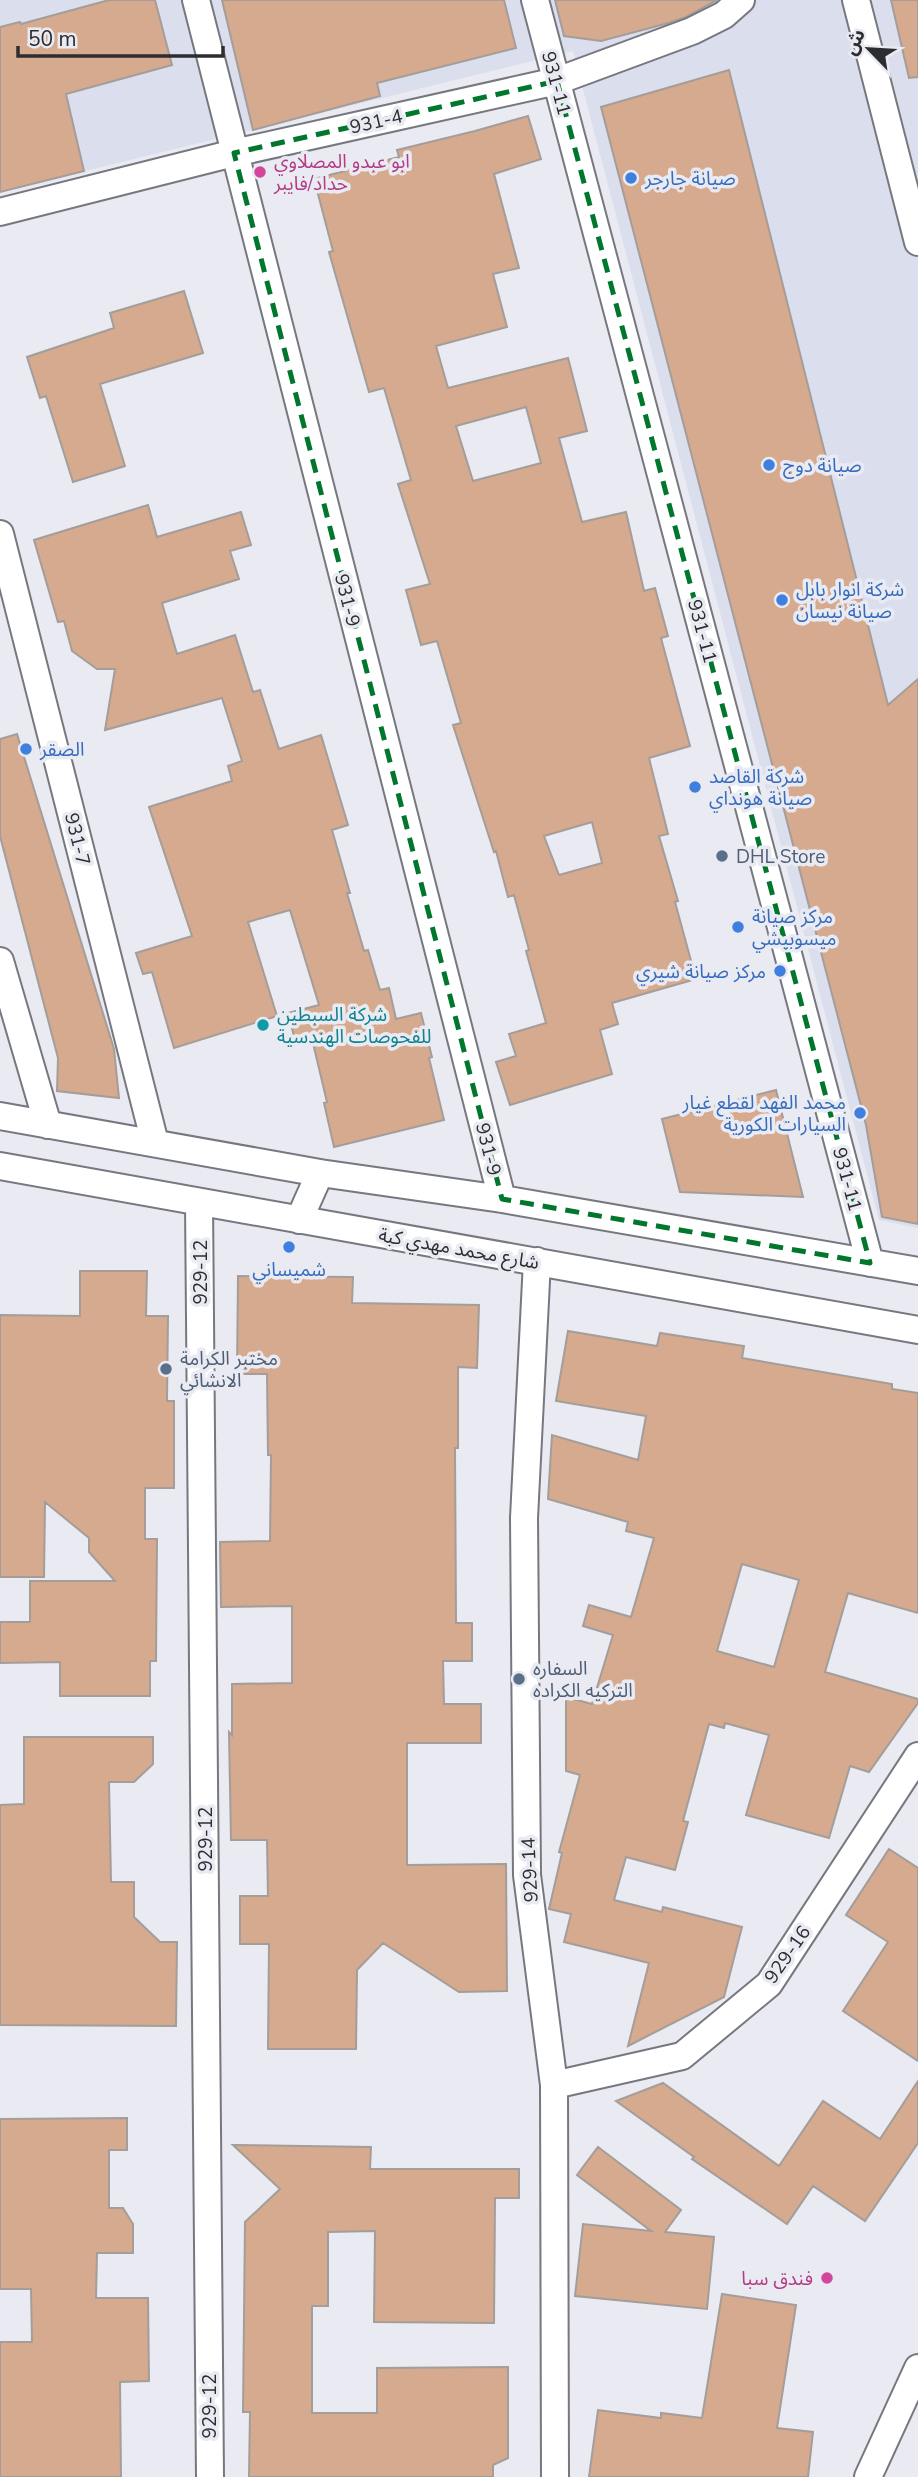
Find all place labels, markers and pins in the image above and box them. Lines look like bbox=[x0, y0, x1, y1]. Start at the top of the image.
place label: ابو عبدو المصلاوي حداد/فايبر bbox=[273, 149, 410, 197]
marker: ابو عبدو المصلاوي حداد/فايبر bbox=[252, 164, 268, 180]
place label: صيانة جارجر bbox=[644, 166, 736, 192]
marker: صيانة جارجر bbox=[623, 170, 639, 186]
place label: صيانة دوج bbox=[783, 453, 862, 479]
marker: صيانة دوج bbox=[761, 457, 777, 473]
place label: شركة انوار بابل صيانة نيسان bbox=[796, 577, 904, 625]
marker: شركة انوار بابل صيانة نيسان bbox=[774, 592, 790, 608]
place label: الصقر bbox=[39, 737, 84, 763]
marker: الصقر bbox=[18, 741, 34, 757]
place label: شركة القاصد صيانة هونداي bbox=[709, 764, 812, 813]
marker: شركة القاصد صيانة هونداي bbox=[687, 779, 703, 795]
place label: DHL Store bbox=[736, 844, 825, 870]
marker: DHL Store bbox=[714, 848, 730, 864]
place label: مركز صيانة ميسوبيشي bbox=[752, 904, 837, 953]
marker: مركز صيانة ميسوبيشي bbox=[730, 919, 746, 935]
place label: مركز صيانة شيري bbox=[636, 959, 766, 986]
marker: مركز صيانة شيري bbox=[772, 963, 788, 979]
place label: شركة السبطين للفحوصات الهندسية bbox=[277, 1002, 432, 1050]
marker: شركة السبطين للفحوصات الهندسية bbox=[255, 1017, 271, 1033]
place label: محمد الفهد لقطع غيار السيارات الكورية bbox=[682, 1090, 846, 1138]
marker: محمد الفهد لقطع غيار السيارات الكورية bbox=[852, 1105, 868, 1121]
marker: شميساني bbox=[281, 1239, 297, 1255]
place label: شميساني bbox=[252, 1257, 326, 1284]
place label: مختبر الكرامة الانشائي bbox=[180, 1346, 278, 1395]
marker: مختبر الكرامة الانشائي bbox=[158, 1361, 174, 1377]
place label: السفاره التركيه الكراده bbox=[533, 1656, 633, 1704]
marker: السفاره التركيه الكراده bbox=[511, 1671, 527, 1687]
place label: فندق سبا bbox=[741, 2266, 813, 2292]
marker: فندق سبا bbox=[819, 2270, 835, 2286]

